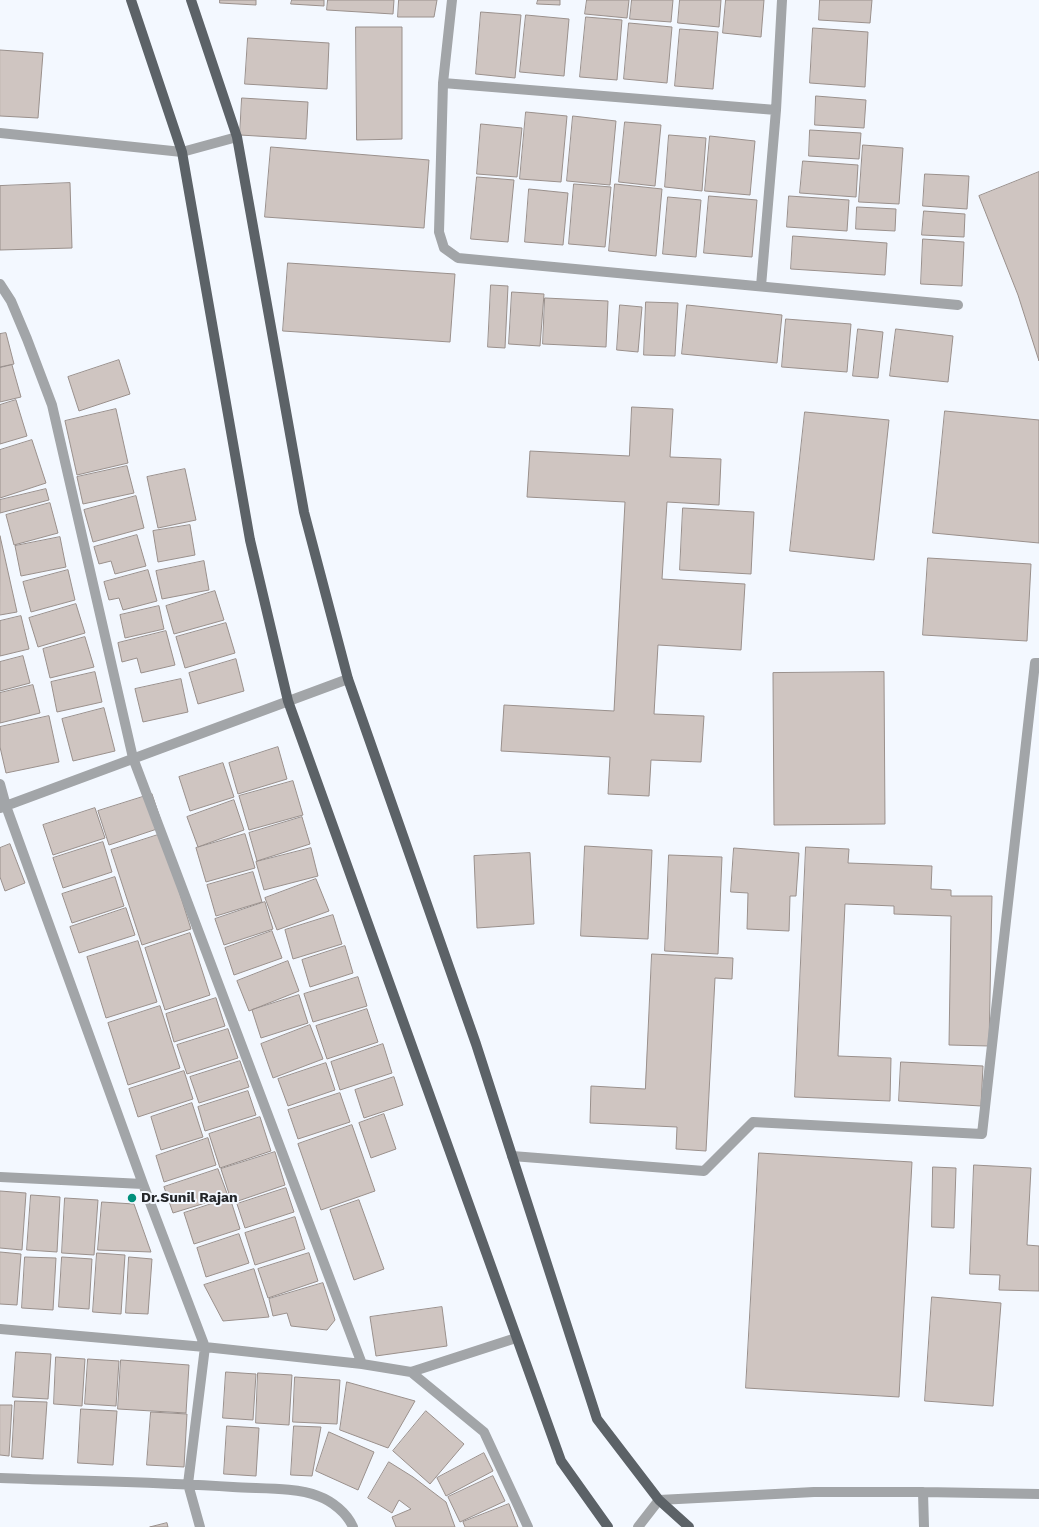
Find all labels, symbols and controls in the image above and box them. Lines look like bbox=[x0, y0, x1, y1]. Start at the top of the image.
place label: Dr.Sunil Rajan bbox=[141, 1190, 238, 1206]
marker: Dr.Sunil Rajan bbox=[126, 1192, 138, 1204]

